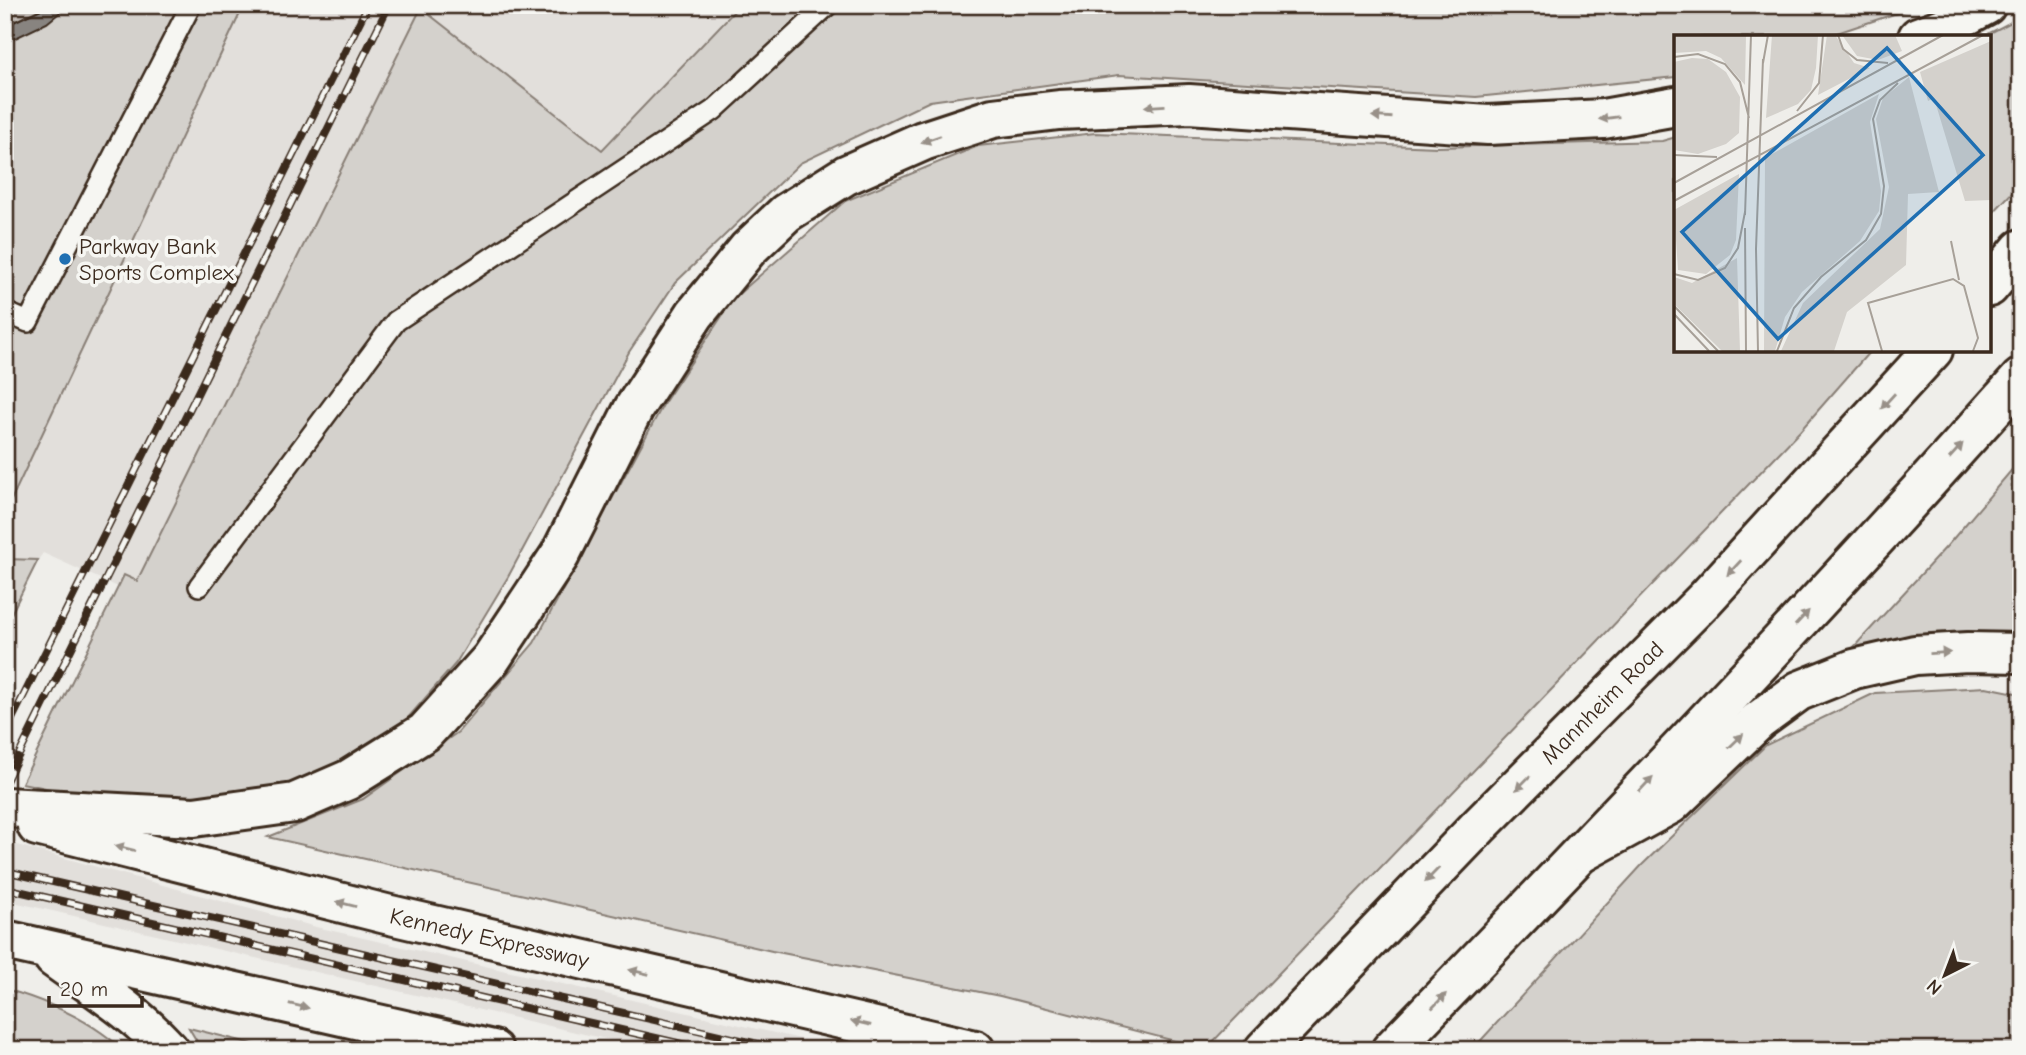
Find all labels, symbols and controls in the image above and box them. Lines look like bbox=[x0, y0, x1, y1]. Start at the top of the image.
inset map bbox=[1674, 35, 1991, 352]
one-way arrow bbox=[1144, 101, 1166, 112]
one-way arrow bbox=[1371, 112, 1393, 123]
one-way arrow bbox=[1598, 113, 1620, 124]
one-way arrow bbox=[921, 134, 942, 145]
place label: Parkway Bank Sports Complex bbox=[79, 233, 234, 286]
marker: Parkway Bank Sports Complex bbox=[57, 251, 73, 267]
one-way arrow bbox=[1880, 392, 1896, 410]
one-way arrow bbox=[1948, 442, 1963, 459]
one-way arrow bbox=[1726, 559, 1742, 576]
one-way arrow bbox=[1793, 610, 1809, 627]
street label: Mannheim Road bbox=[1535, 635, 1669, 769]
one-way arrow bbox=[1929, 647, 1951, 658]
one-way arrow bbox=[1727, 734, 1744, 750]
one-way arrow bbox=[1514, 774, 1531, 791]
one-way arrow bbox=[1638, 776, 1654, 793]
one-way arrow bbox=[114, 842, 136, 853]
one-way arrow bbox=[1424, 867, 1441, 884]
one-way arrow bbox=[335, 898, 357, 909]
street label: Kennedy Expressway bbox=[387, 902, 592, 974]
north arrow bbox=[1910, 940, 1980, 1010]
scale bar bbox=[49, 964, 142, 1008]
one-way arrow bbox=[628, 966, 650, 977]
text: N bbox=[1922, 975, 1946, 999]
text: 20 m bbox=[60, 977, 108, 1001]
one-way arrow bbox=[1430, 992, 1447, 1009]
one-way arrow bbox=[288, 1001, 310, 1012]
one-way arrow bbox=[850, 1018, 872, 1029]

